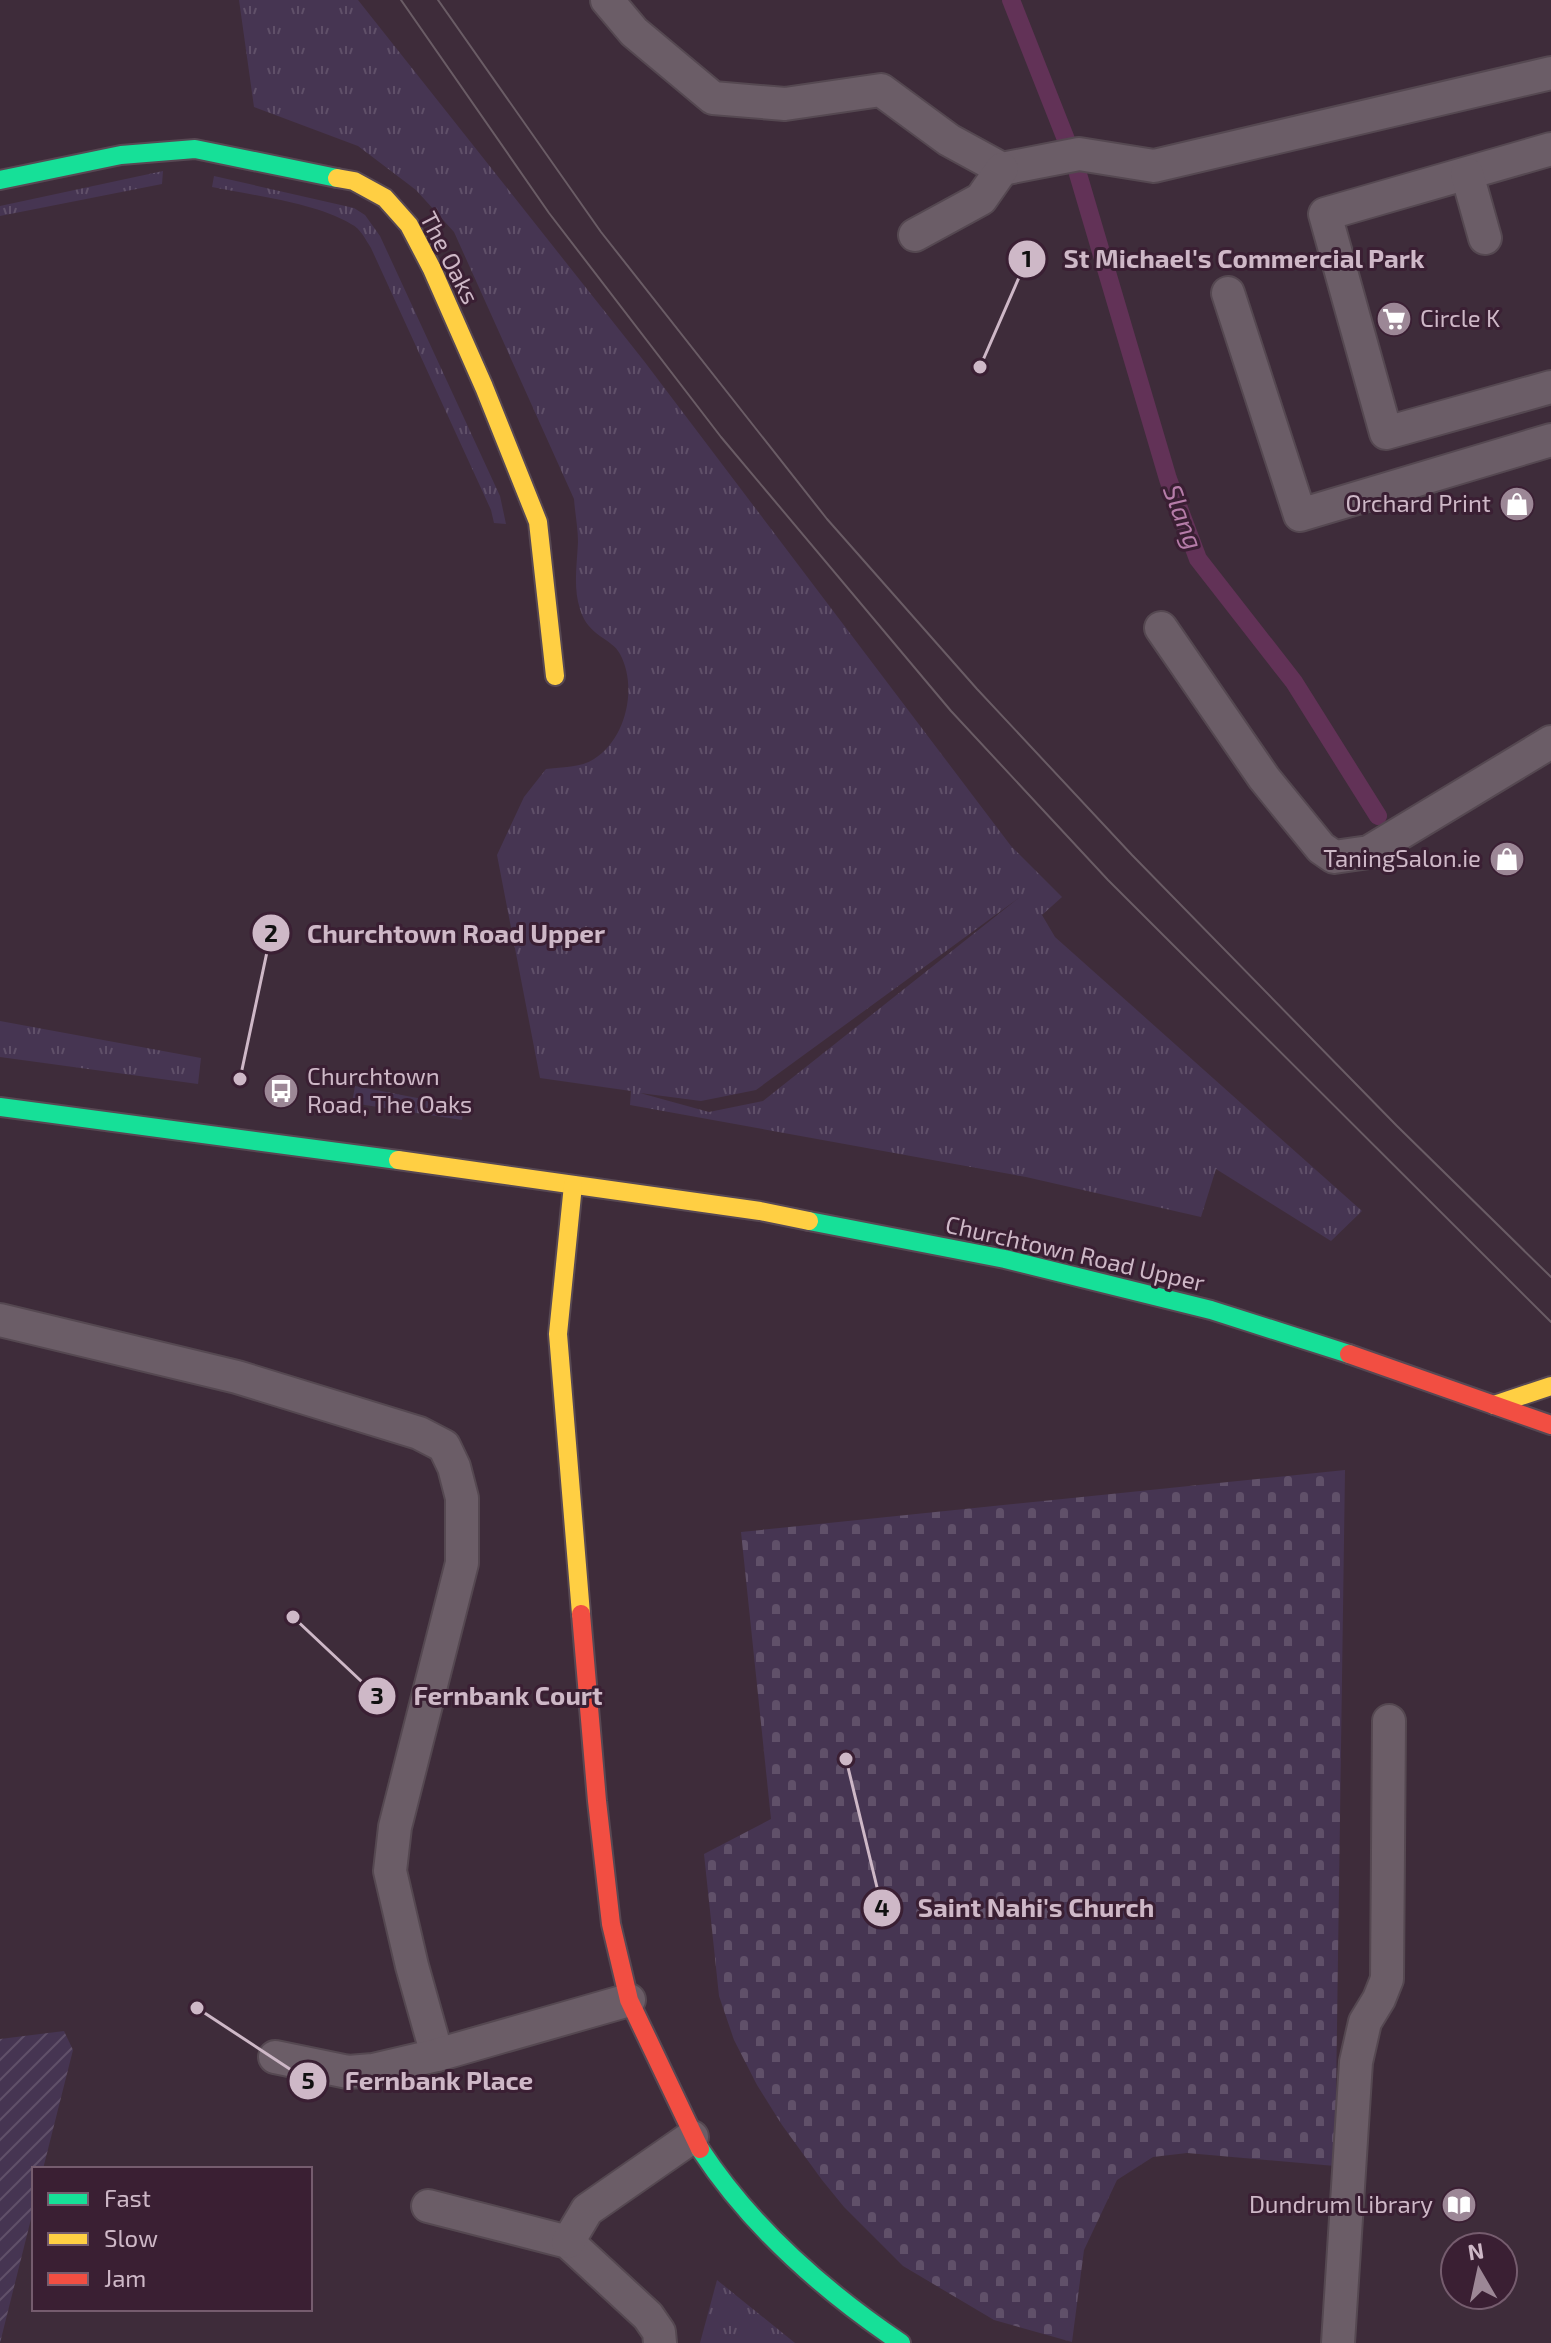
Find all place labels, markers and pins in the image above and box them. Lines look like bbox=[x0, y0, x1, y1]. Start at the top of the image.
callout: St Michael's Commercial Park bbox=[1007, 234, 1441, 284]
supermarket icon: Circle K bbox=[1375, 300, 1413, 338]
place label: Circle K bbox=[1420, 303, 1500, 332]
shop icon: Orchard Print bbox=[1498, 485, 1536, 523]
place label: Orchard Print bbox=[1345, 488, 1491, 517]
shop icon: TaningSalon.ie bbox=[1488, 840, 1526, 878]
place label: TaningSalon.ie bbox=[1323, 843, 1481, 872]
callout: Churchtown Road Upper bbox=[251, 908, 621, 958]
place label: Churchtown Road, The Oaks bbox=[307, 1061, 472, 1118]
bus stop icon: Churchtown Road, The Oaks bbox=[262, 1072, 300, 1110]
callout: Fernbank Court bbox=[357, 1671, 618, 1721]
callout: Saint Nahi's Church bbox=[862, 1883, 1171, 1933]
callout: Fernbank Place bbox=[288, 2056, 549, 2106]
library icon: Dundrum Library bbox=[1440, 2186, 1478, 2224]
place label: Dundrum Library bbox=[1249, 2189, 1433, 2218]

